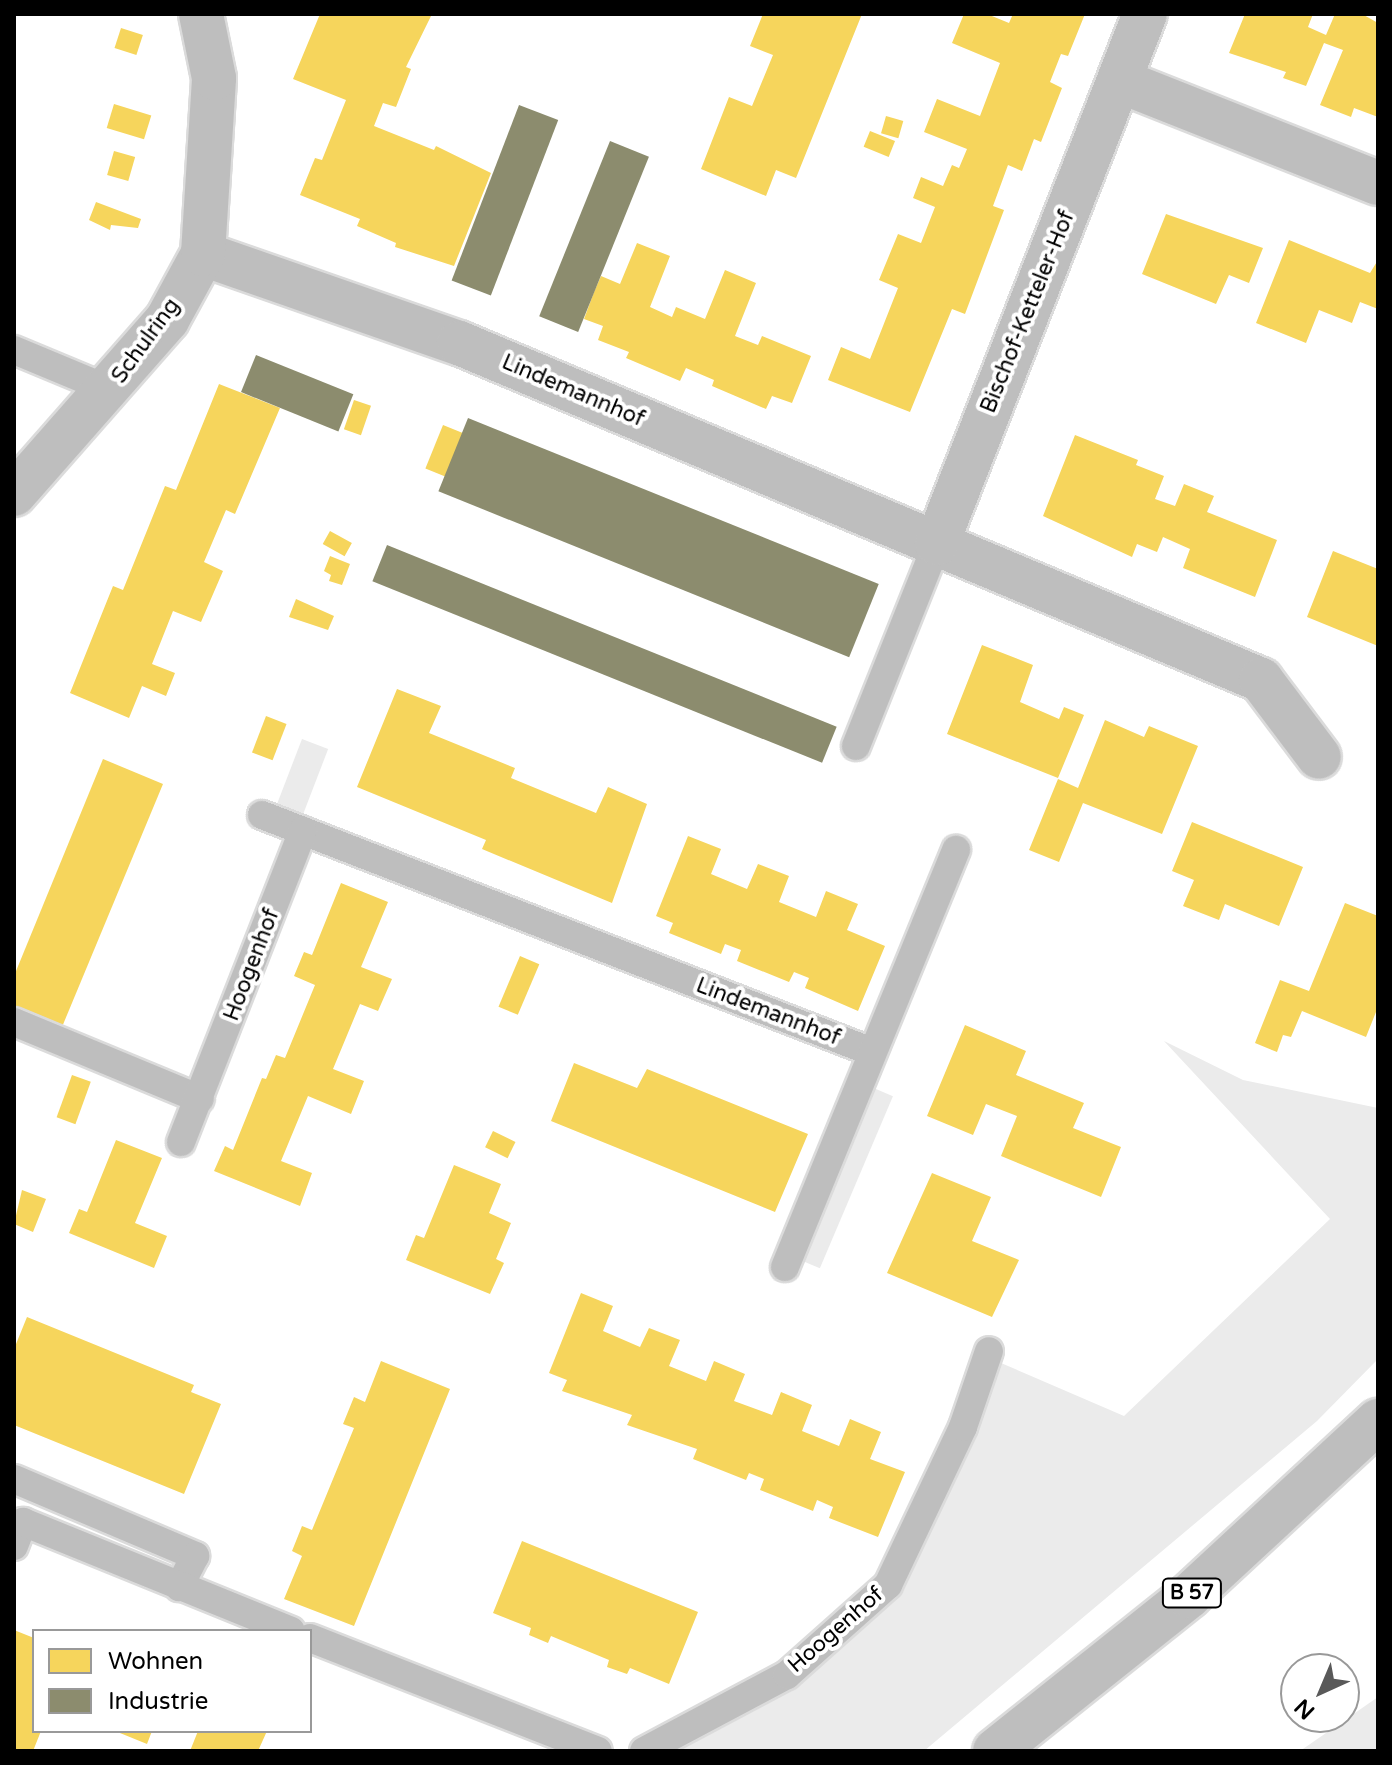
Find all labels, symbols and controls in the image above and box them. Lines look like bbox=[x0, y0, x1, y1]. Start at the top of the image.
street label: Bischof-Ketteler-Hof bbox=[975, 207, 1081, 417]
street label: Schulring bbox=[106, 293, 186, 389]
street label: Lindemannhof bbox=[498, 349, 648, 433]
street label: Hoogenhof bbox=[219, 905, 285, 1025]
street label: Lindemannhof bbox=[692, 972, 844, 1052]
road number: B 57 bbox=[1160, 1577, 1224, 1609]
street label: Hoogenhof bbox=[783, 1581, 889, 1679]
legend bbox=[32, 1629, 312, 1733]
text: Wohnen bbox=[108, 1647, 203, 1676]
north arrow bbox=[1280, 1653, 1360, 1733]
text: Industrie bbox=[108, 1687, 208, 1716]
text: N bbox=[1289, 1693, 1320, 1724]

